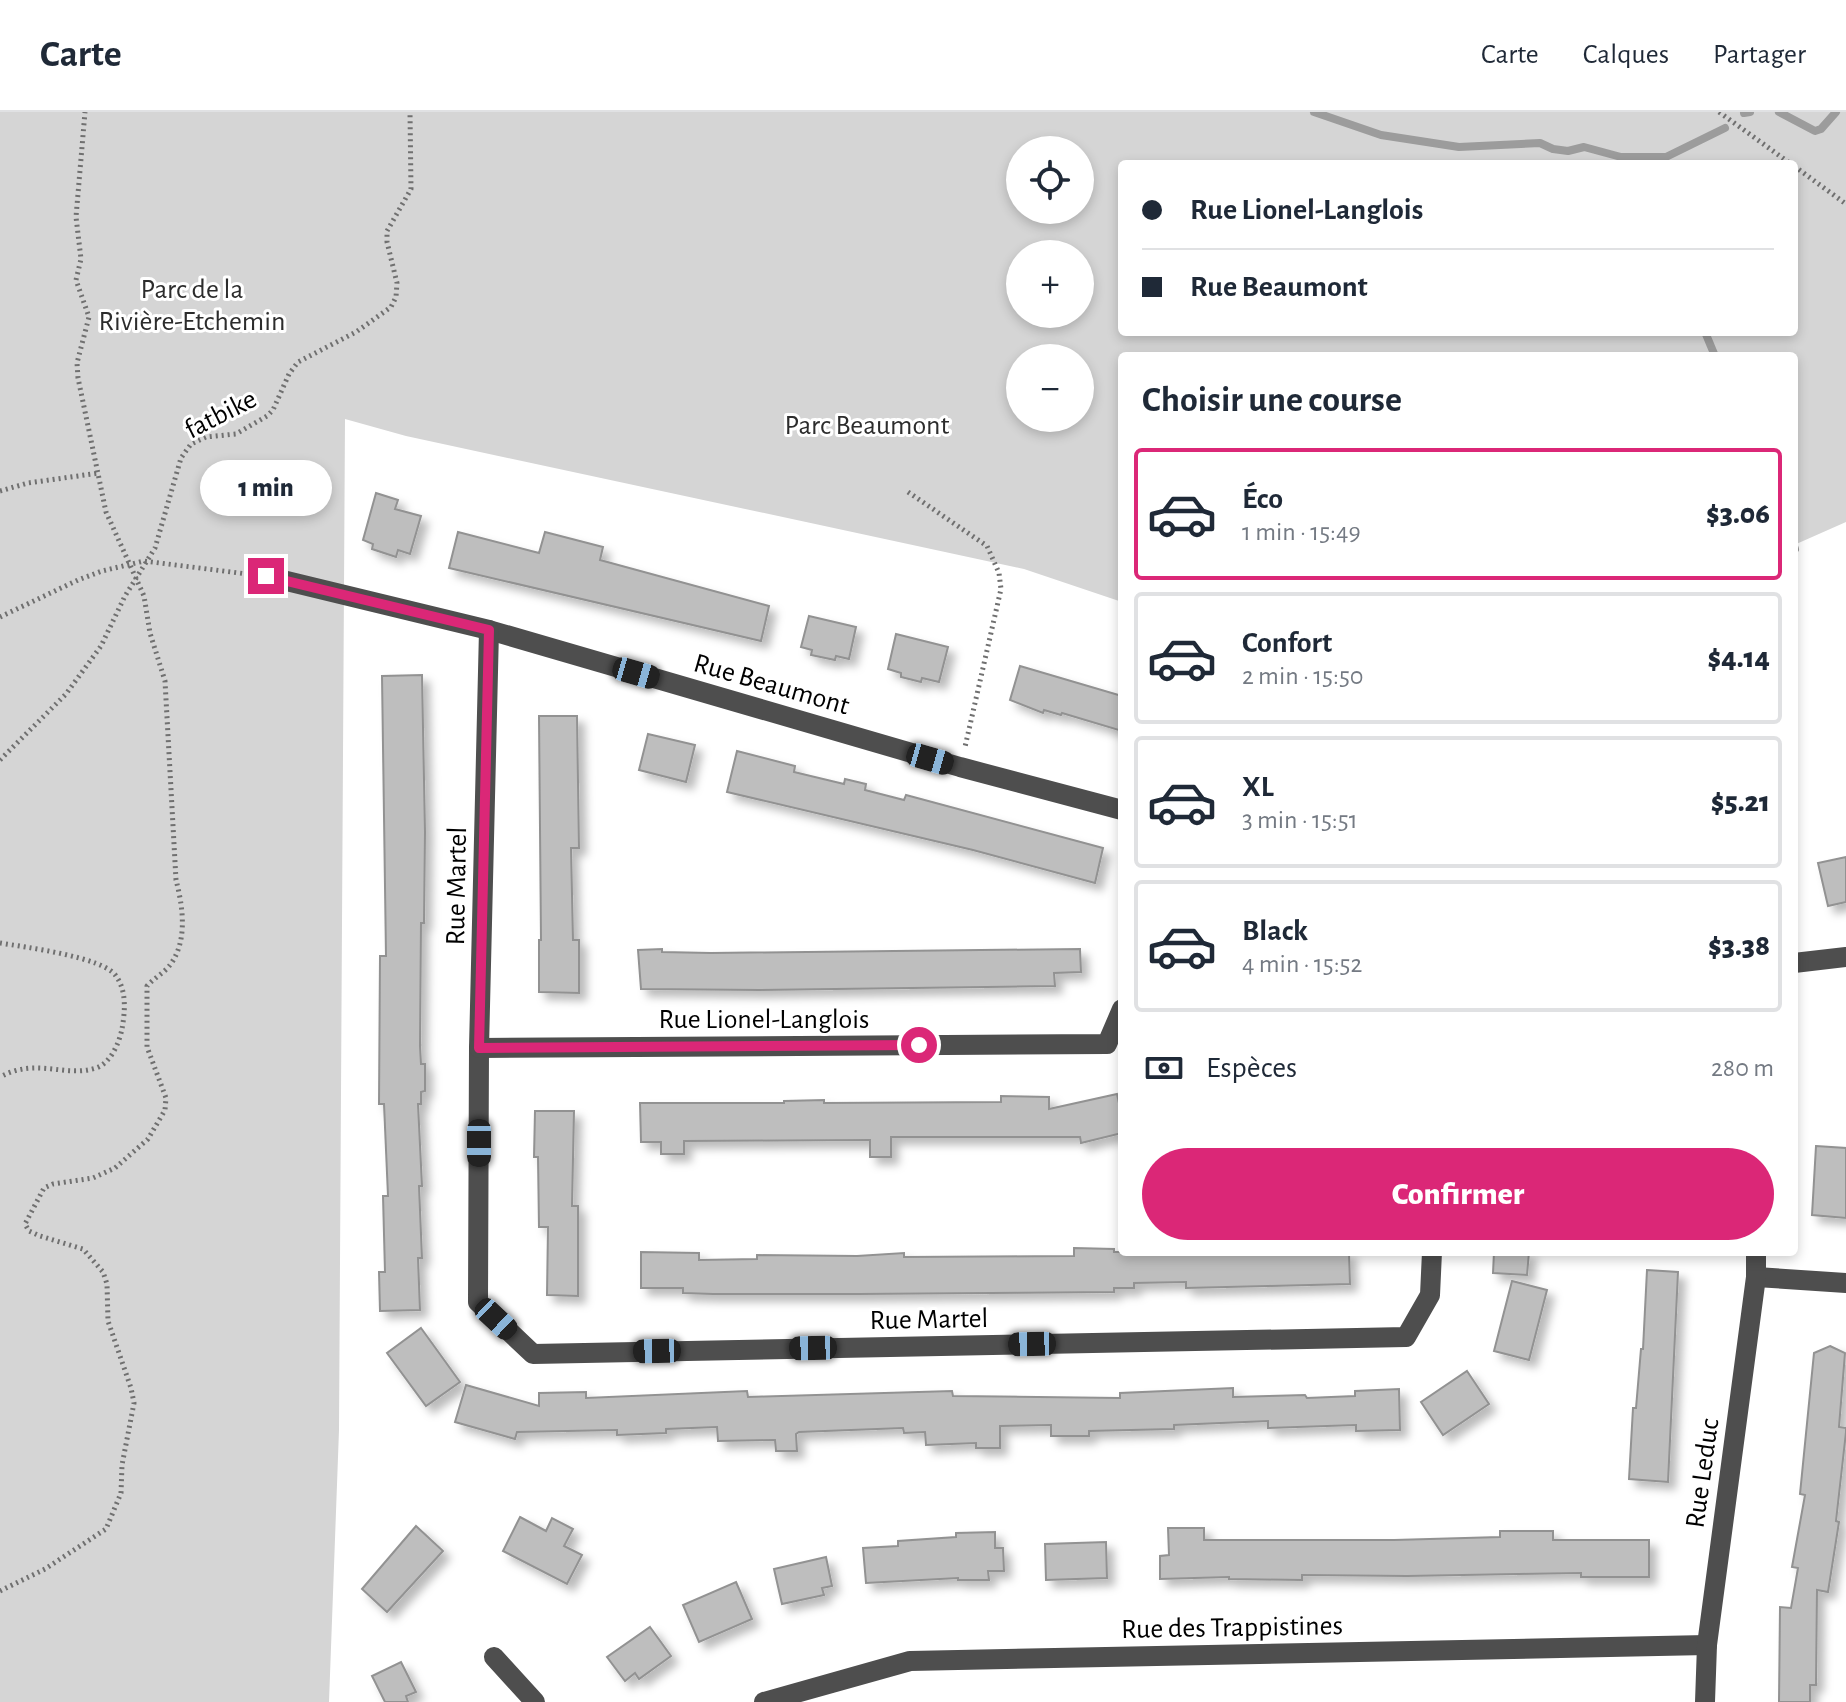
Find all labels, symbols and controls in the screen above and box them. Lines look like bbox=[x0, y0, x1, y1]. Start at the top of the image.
text: Carte bbox=[40, 36, 122, 74]
text: Carte bbox=[1481, 41, 1539, 69]
text: Calques bbox=[1583, 41, 1669, 69]
text: Partager bbox=[1713, 41, 1806, 69]
map controls bbox=[1006, 136, 1094, 432]
button: locate bbox=[1006, 136, 1094, 224]
text: Rue Lionel-Langlois bbox=[1190, 195, 1423, 225]
button: + bbox=[1006, 240, 1094, 328]
text: Rue Beaumont bbox=[1190, 272, 1368, 302]
park label: Parc de la Rivière-Etchemin bbox=[99, 276, 285, 336]
button: − bbox=[1006, 344, 1094, 432]
text: Choisir une course bbox=[1142, 382, 1402, 418]
street label: fatbike bbox=[180, 385, 261, 445]
park label: Parc Beaumont bbox=[785, 412, 949, 440]
callout: 1 min bbox=[200, 460, 332, 516]
text: 1 min bbox=[238, 475, 294, 501]
icon: car bbox=[1146, 478, 1218, 550]
text: Éco bbox=[1242, 484, 1283, 514]
text: $3.06 bbox=[1706, 499, 1770, 529]
text: 1 min · 15:49 bbox=[1242, 519, 1361, 545]
route end bbox=[248, 558, 284, 594]
icon: car bbox=[1146, 622, 1218, 694]
text: Confort bbox=[1242, 628, 1332, 658]
text: $4.14 bbox=[1708, 643, 1770, 673]
street label: Rue Beaumont bbox=[690, 649, 853, 721]
car bbox=[610, 655, 662, 691]
text: 2 min · 15:50 bbox=[1242, 663, 1364, 689]
car bbox=[904, 741, 956, 777]
icon: car bbox=[1146, 766, 1218, 838]
text: XL bbox=[1242, 772, 1274, 802]
text: $5.21 bbox=[1711, 787, 1770, 817]
text: 3 min · 15:51 bbox=[1242, 807, 1358, 833]
street label: Rue Martel bbox=[442, 826, 472, 946]
icon: car bbox=[1146, 910, 1218, 982]
text: Black bbox=[1242, 916, 1308, 946]
text: $3.38 bbox=[1708, 931, 1770, 961]
text: 4 min · 15:52 bbox=[1242, 951, 1362, 977]
street label: Rue Lionel-Langlois bbox=[659, 1006, 869, 1034]
route start bbox=[901, 1027, 937, 1063]
icon: cash bbox=[1142, 1046, 1186, 1090]
text: Espèces bbox=[1206, 1053, 1297, 1083]
text: 280 m bbox=[1711, 1055, 1774, 1081]
car bbox=[467, 1119, 491, 1167]
button: Confirmer bbox=[1142, 1148, 1774, 1240]
car bbox=[470, 1294, 522, 1344]
street label: Rue Martel bbox=[869, 1305, 989, 1335]
car bbox=[1008, 1332, 1056, 1356]
car bbox=[789, 1336, 837, 1360]
car bbox=[633, 1339, 681, 1363]
street label: Rue Leduc bbox=[1681, 1416, 1725, 1530]
street label: Rue des Trappistines bbox=[1121, 1612, 1343, 1644]

